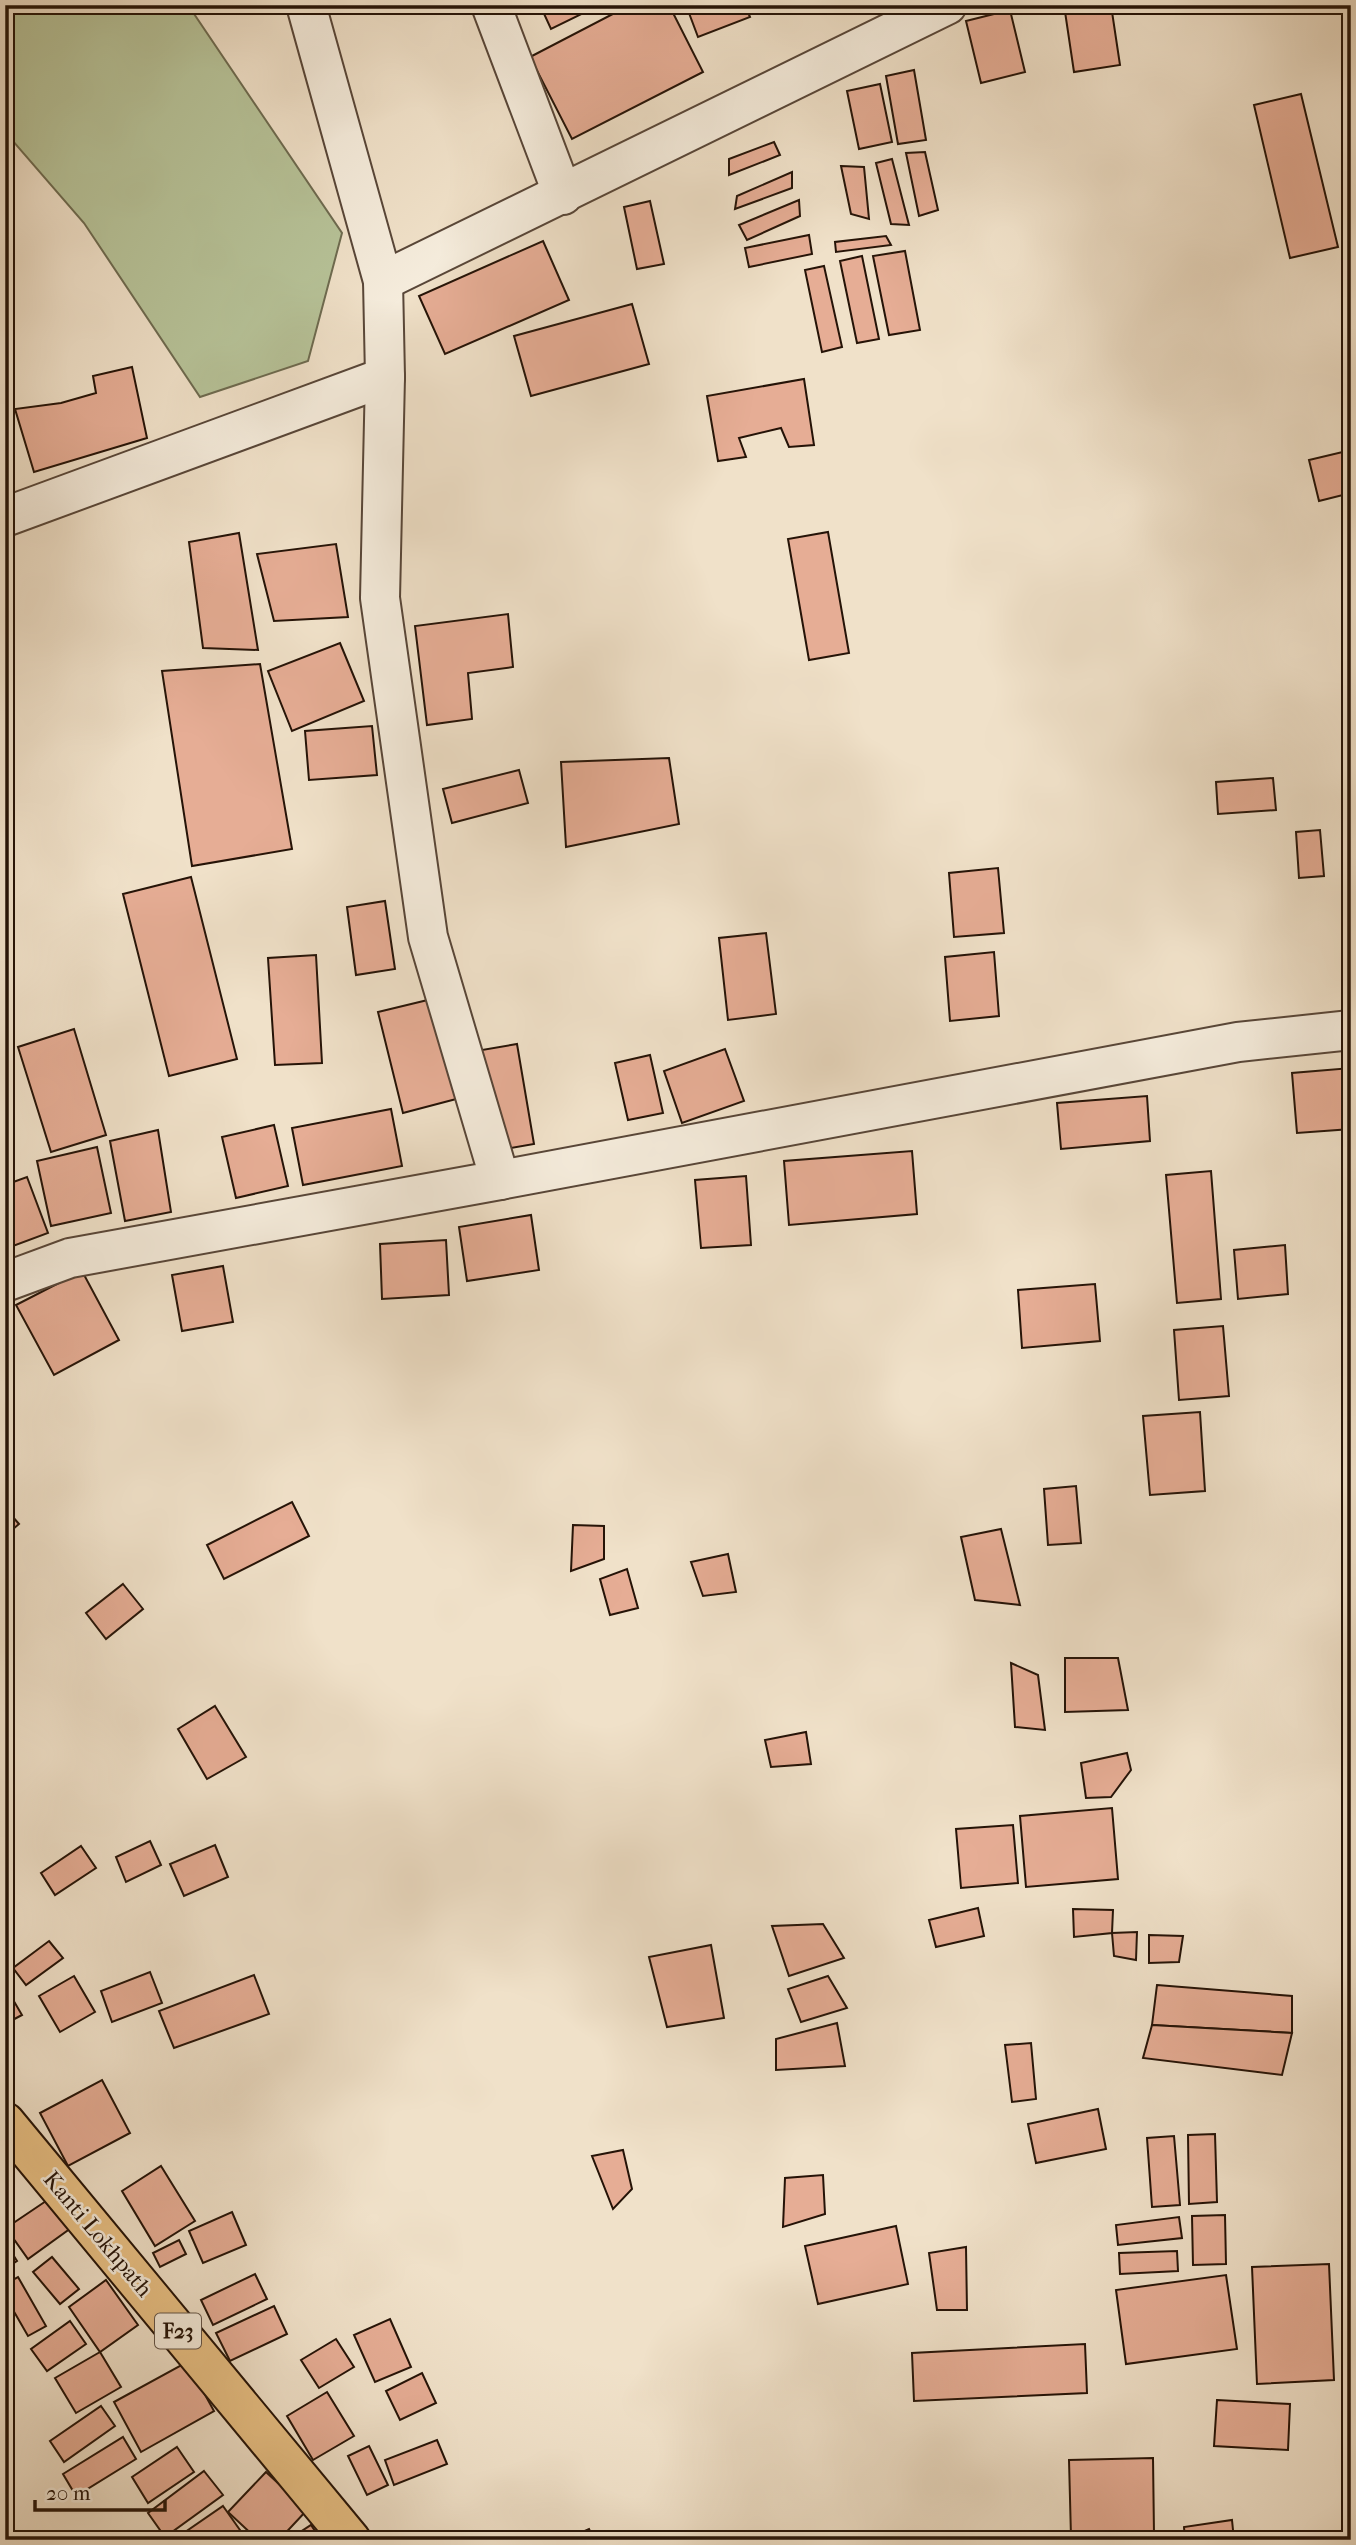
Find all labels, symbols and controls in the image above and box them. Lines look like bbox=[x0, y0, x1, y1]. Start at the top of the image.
street label: Kanti Lokhpath bbox=[38, 2166, 158, 2302]
road number: F23 bbox=[155, 2314, 201, 2348]
scale bar bbox=[35, 2468, 164, 2512]
text: 20 m bbox=[46, 2481, 91, 2505]

